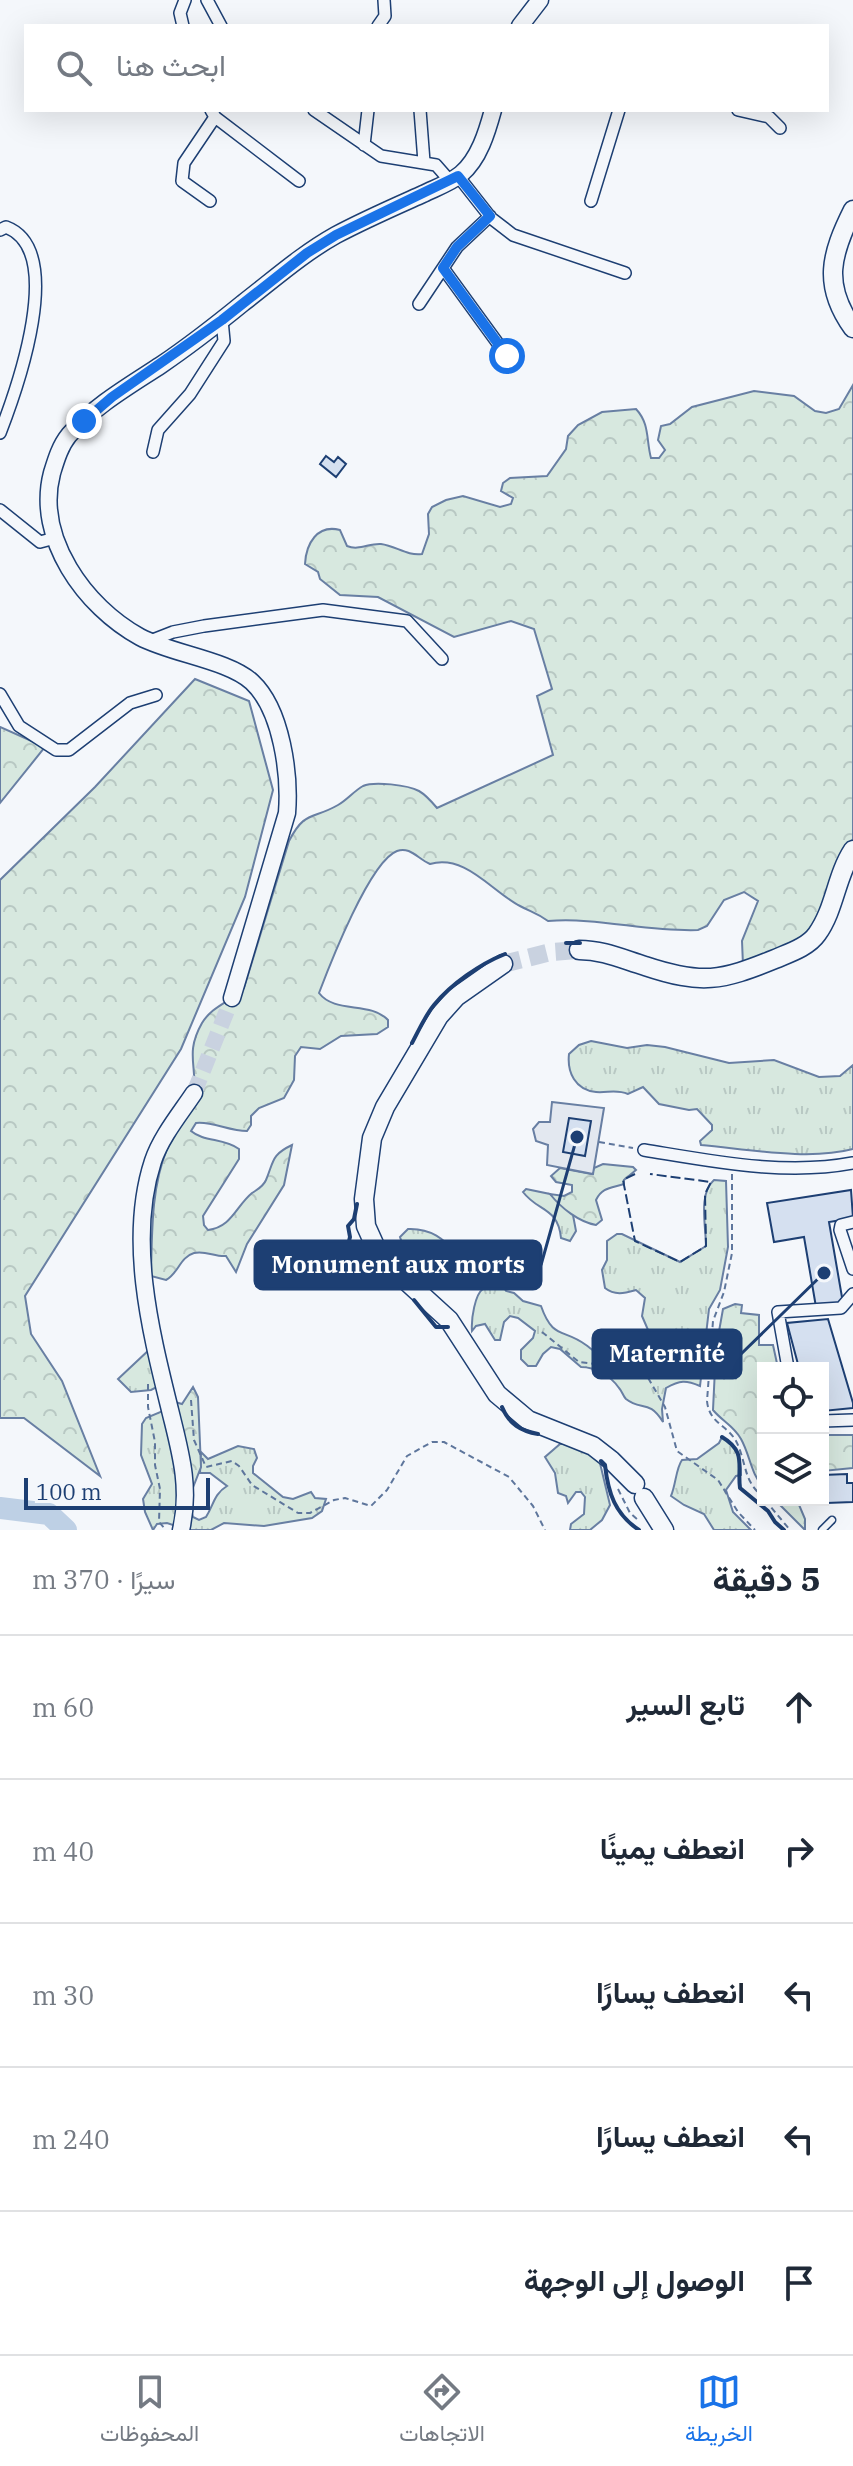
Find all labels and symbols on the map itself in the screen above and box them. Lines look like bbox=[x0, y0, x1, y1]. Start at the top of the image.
route start bbox=[489, 338, 525, 374]
route end bbox=[66, 403, 102, 439]
callout: Monument aux morts bbox=[255, 1241, 541, 1289]
text: Monument aux morts bbox=[271, 1248, 525, 1280]
callout: Maternité bbox=[593, 1330, 741, 1378]
text: Maternité bbox=[609, 1337, 725, 1369]
scale bar bbox=[24, 1474, 210, 1510]

